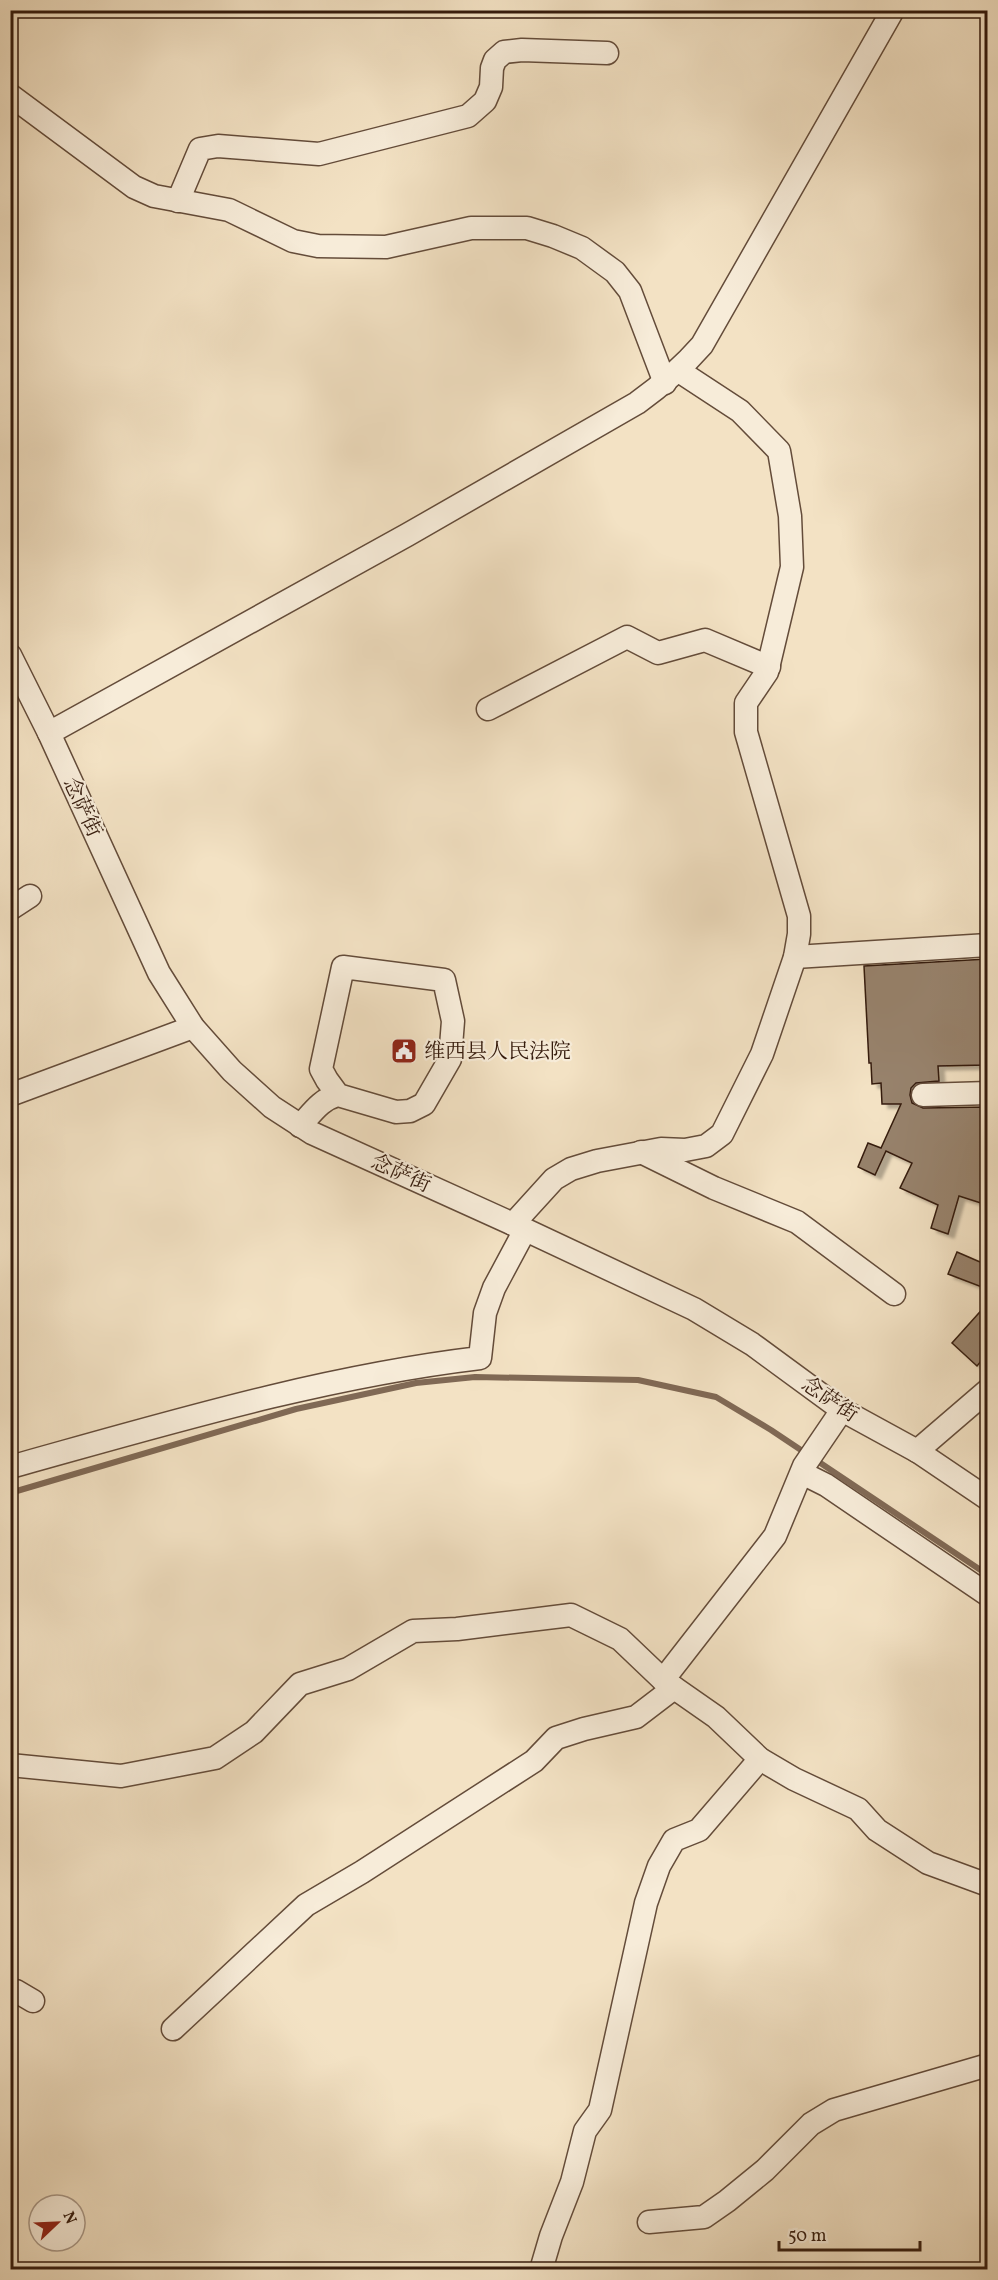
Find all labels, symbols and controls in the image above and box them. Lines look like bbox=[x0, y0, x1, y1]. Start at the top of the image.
street label: 念萨街 bbox=[55, 773, 108, 842]
public building icon: 维西县人民法院 bbox=[389, 1036, 419, 1066]
place label: 维西县人民法院 bbox=[424, 1038, 571, 1067]
street label: 念萨街 bbox=[366, 1148, 435, 1200]
street label: 念萨街 bbox=[795, 1371, 863, 1430]
north arrow bbox=[27, 2193, 87, 2253]
text: N bbox=[57, 2208, 82, 2228]
scale bar bbox=[779, 2214, 920, 2252]
text: 50 m bbox=[788, 2224, 827, 2249]

